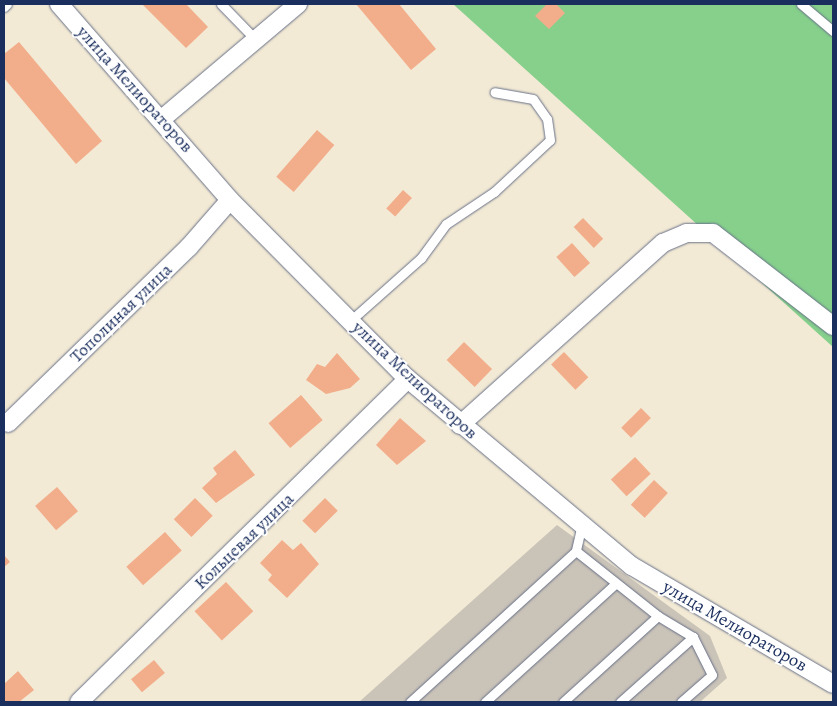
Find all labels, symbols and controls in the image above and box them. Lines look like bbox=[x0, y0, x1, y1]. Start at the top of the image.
street label: улица Мелиораторов bbox=[72, 21, 198, 157]
street label: Тополиная улица bbox=[65, 259, 177, 367]
street label: улица Мелиораторов bbox=[348, 316, 482, 444]
street label: Кольцевая улица bbox=[190, 488, 298, 594]
street label: улица Мелиораторов bbox=[659, 576, 811, 676]

